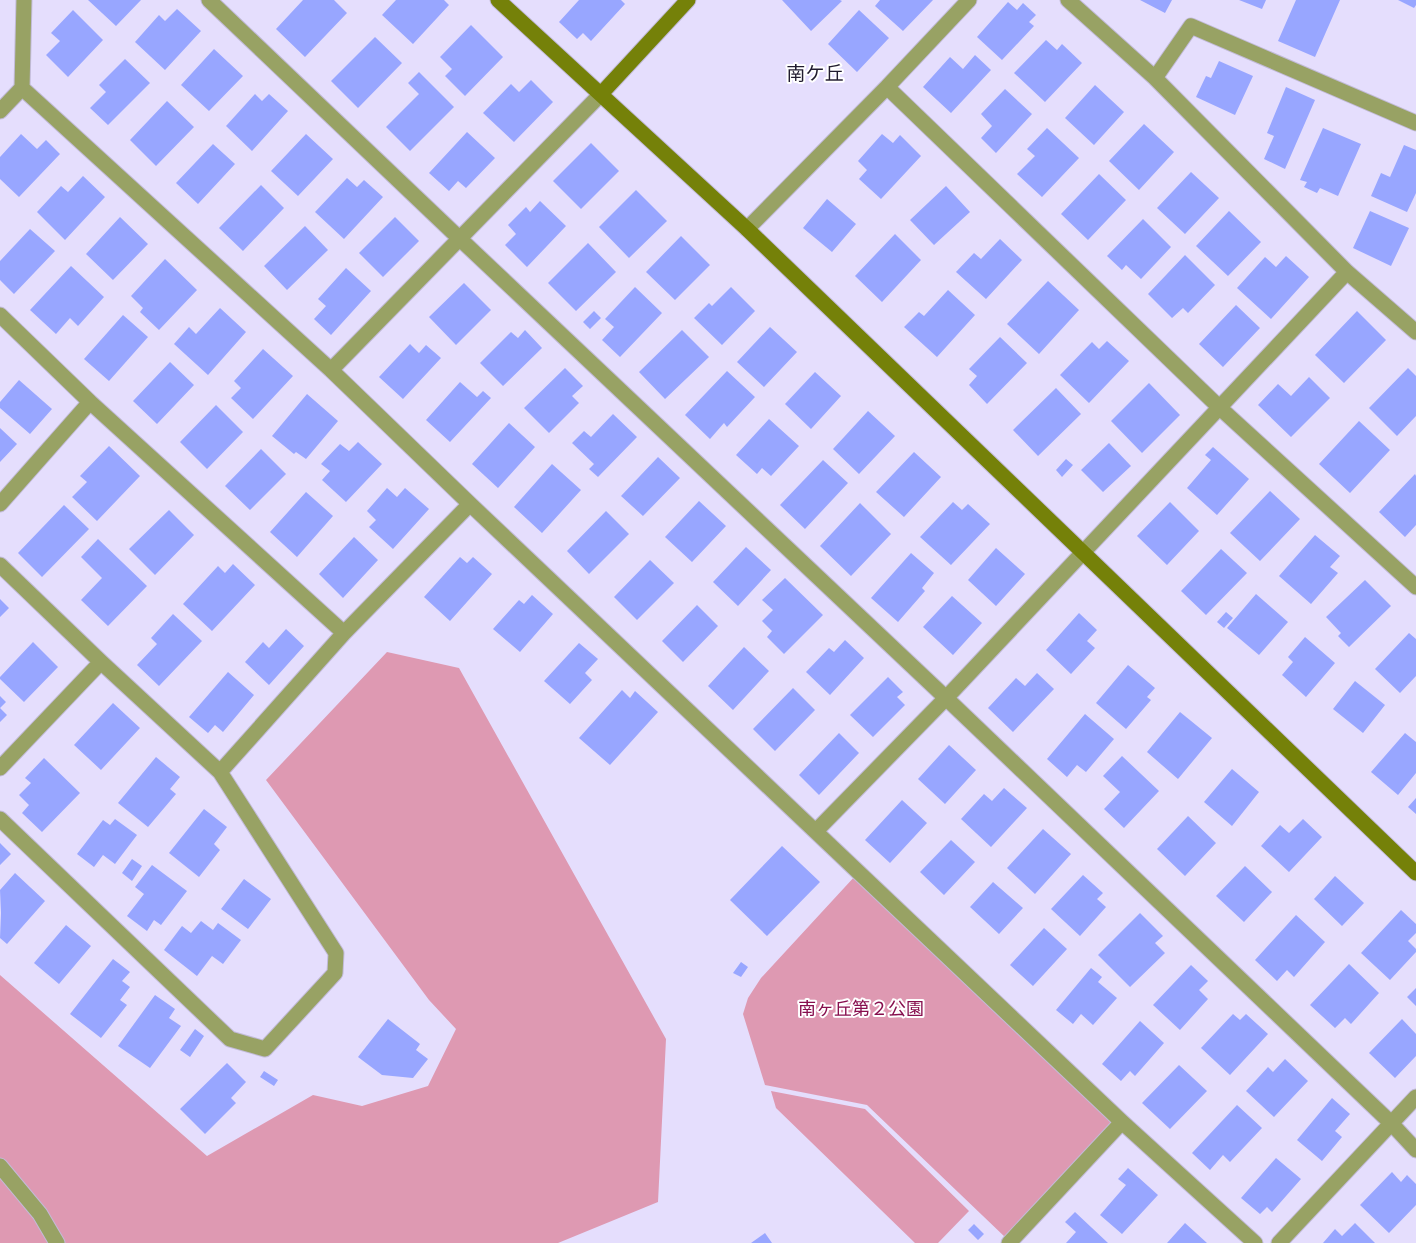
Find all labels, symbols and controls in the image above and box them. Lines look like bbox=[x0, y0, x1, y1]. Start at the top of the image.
district label: 南ケ丘 bbox=[786, 60, 844, 87]
park label: 南ヶ丘第２公園 bbox=[798, 996, 924, 1021]

